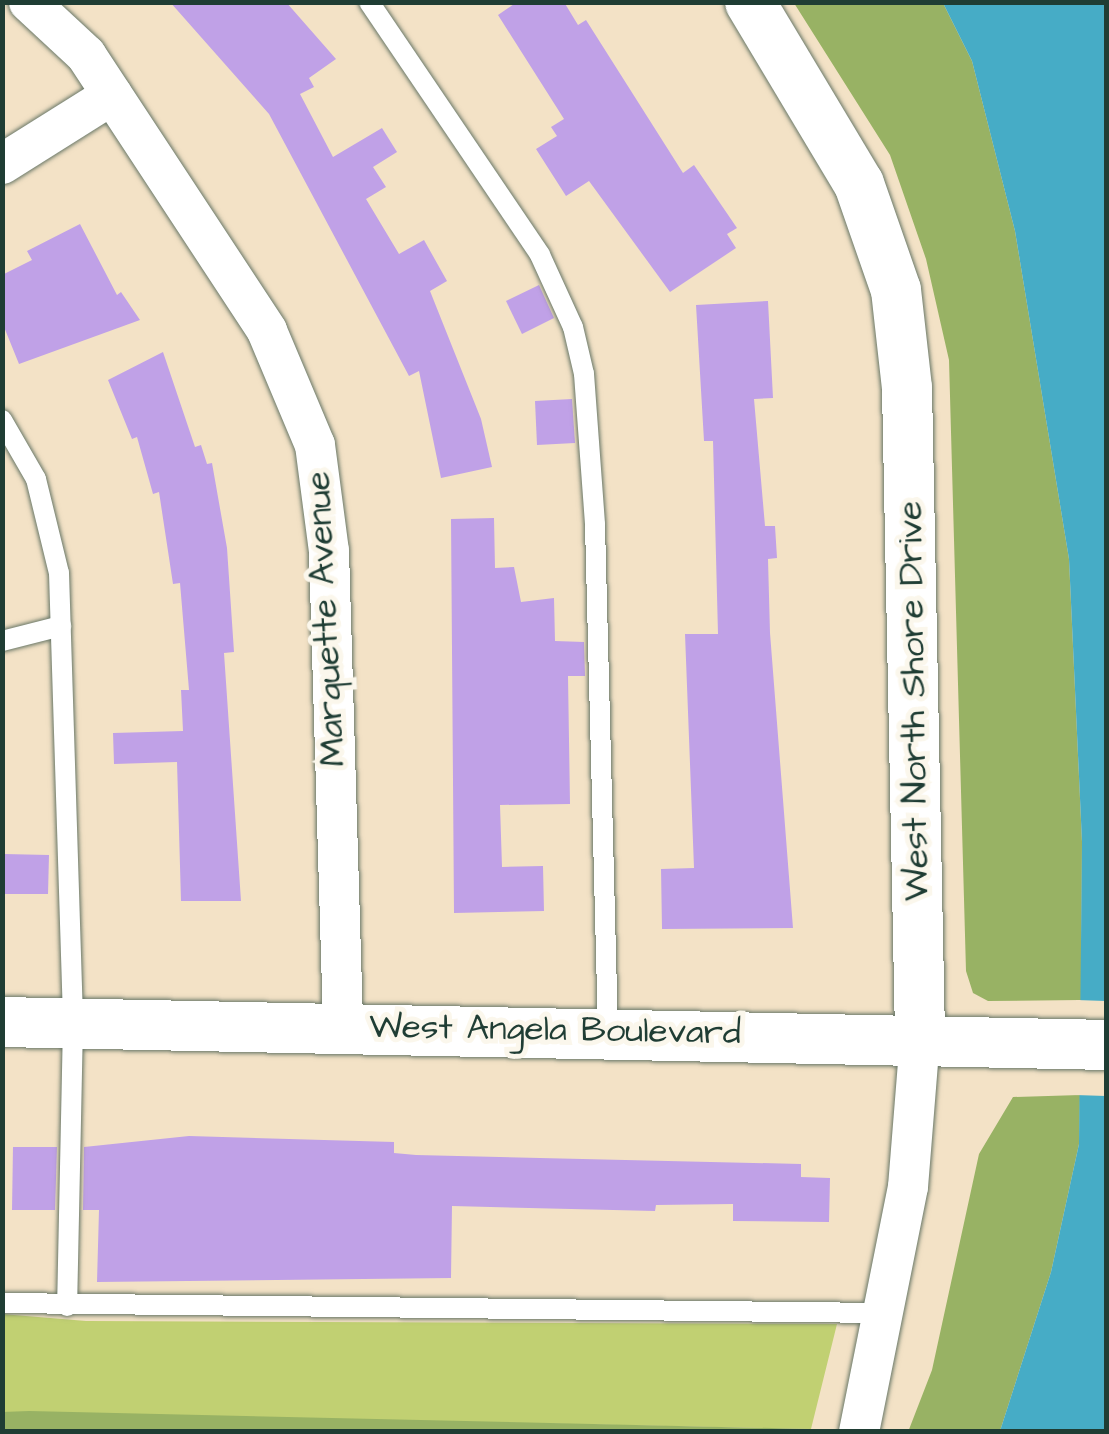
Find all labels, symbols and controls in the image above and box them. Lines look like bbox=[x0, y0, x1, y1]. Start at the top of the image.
street label: Marquette Avenue bbox=[297, 470, 355, 768]
street label: West North Shore Drive bbox=[890, 501, 938, 901]
street label: West Angela Boulevard bbox=[369, 1006, 741, 1054]

